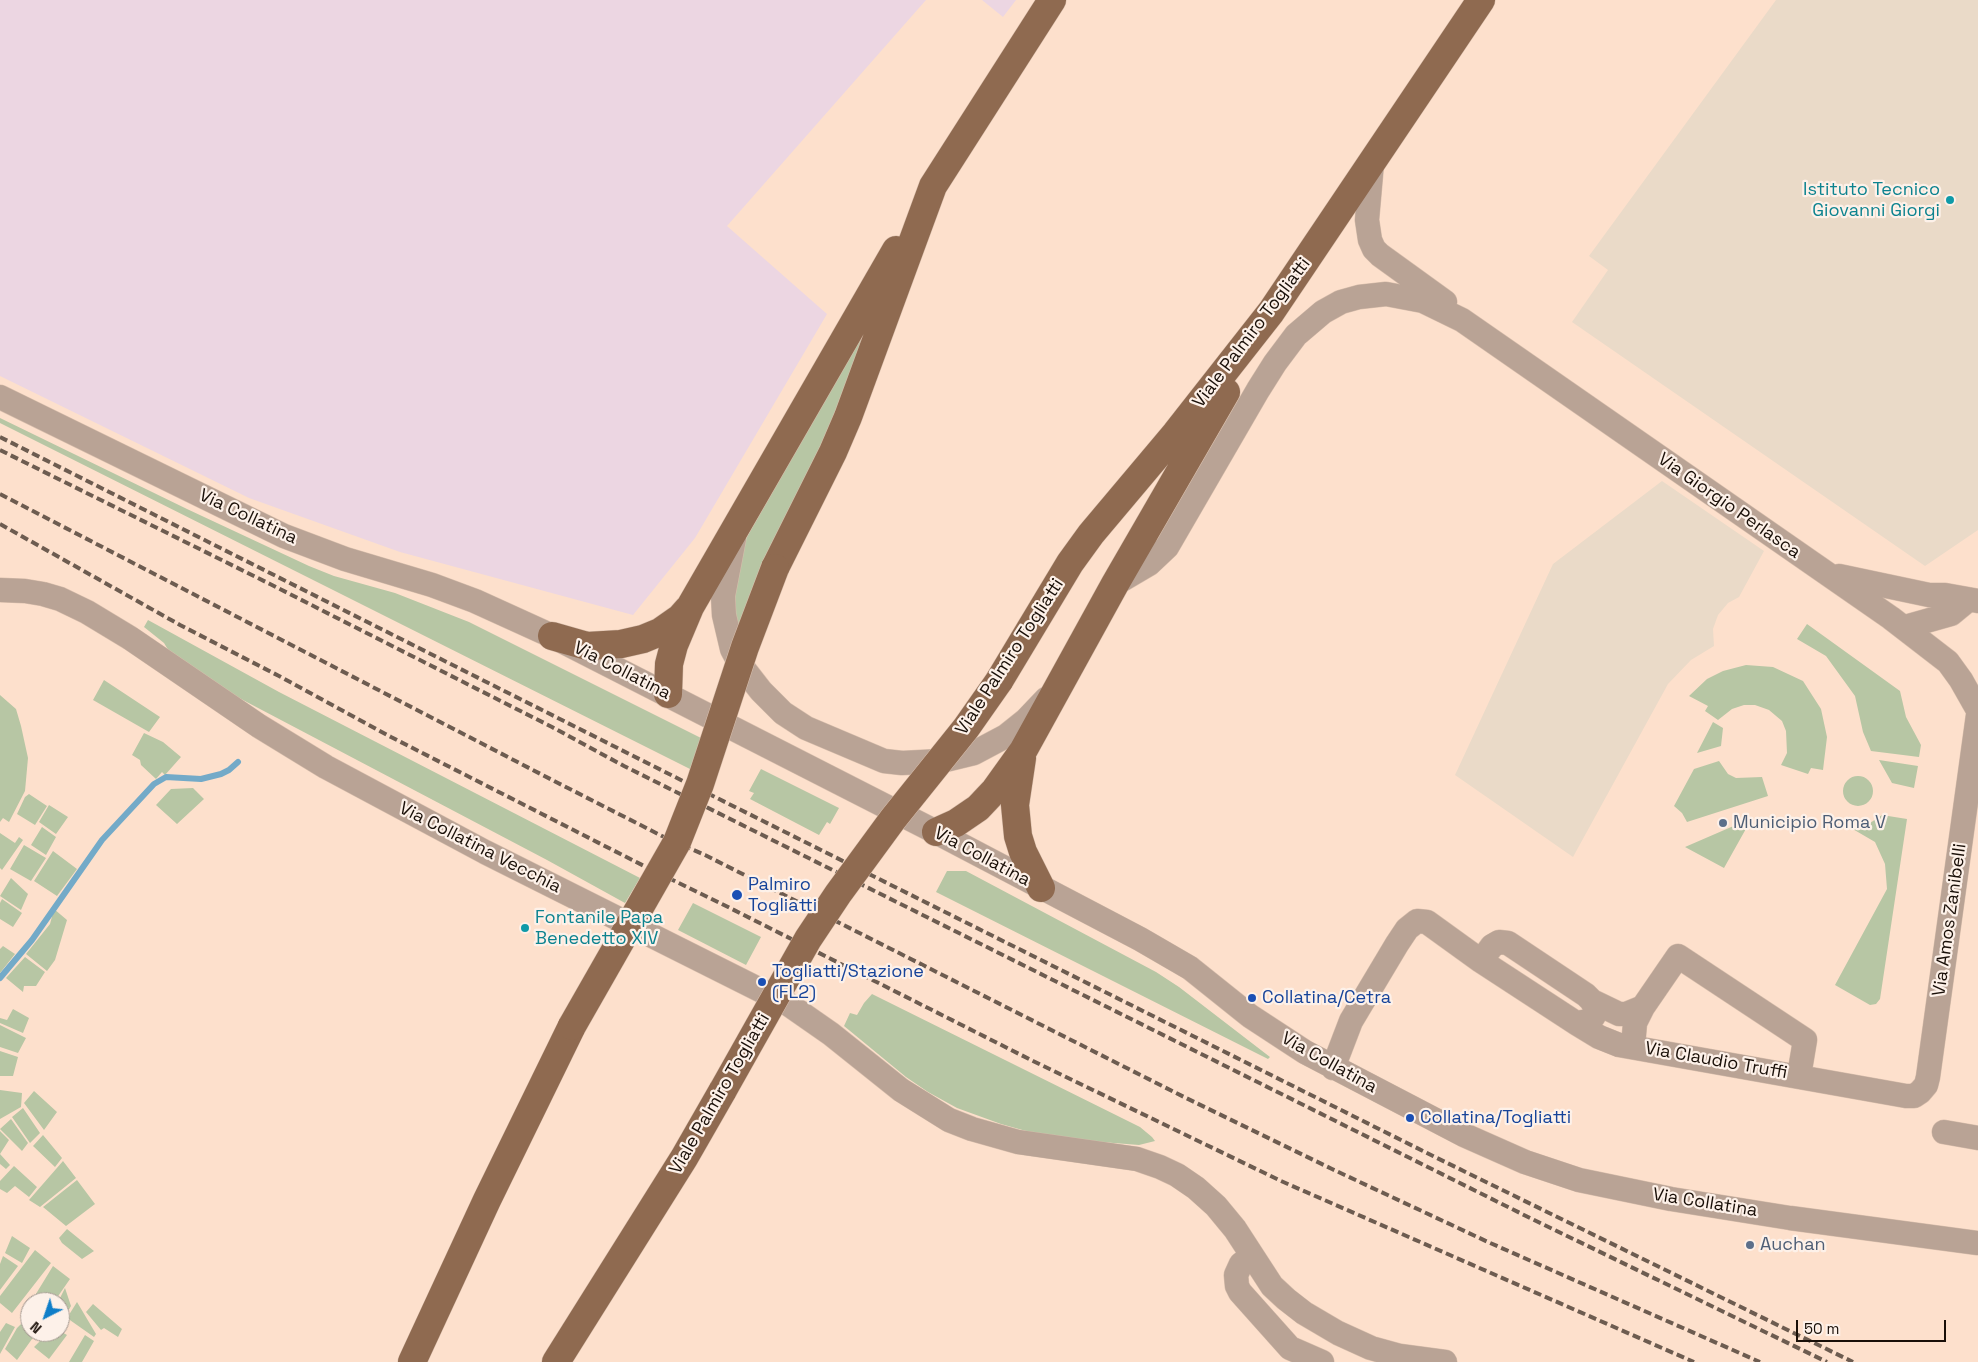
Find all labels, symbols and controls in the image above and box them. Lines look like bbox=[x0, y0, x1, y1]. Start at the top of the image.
place label: Istituto Tecnico Giovanni Giorgi bbox=[1803, 179, 1940, 222]
marker: Istituto Tecnico Giovanni Giorgi bbox=[1944, 194, 1956, 206]
street label: Viale Palmiro Togliatti bbox=[1189, 254, 1315, 412]
street label: Via Giorgio Perlasca bbox=[1653, 449, 1805, 563]
street label: Via Collatina bbox=[195, 485, 301, 549]
street label: Viale Palmiro Togliatti bbox=[951, 575, 1069, 739]
street label: Via Collatina bbox=[570, 637, 674, 705]
street label: Via Collatina Vecchia bbox=[395, 798, 565, 898]
place label: Municipio Roma V bbox=[1733, 812, 1886, 834]
marker: Municipio Roma V bbox=[1717, 817, 1729, 829]
street label: Via Collatina bbox=[930, 823, 1034, 891]
street label: Via Amos Zanibelli bbox=[1929, 842, 1971, 998]
place label: Palmiro Togliatti bbox=[748, 874, 817, 916]
marker: Palmiro Togliatti bbox=[730, 888, 744, 902]
place label: Fontanile Papa Benedetto XIV bbox=[535, 907, 663, 950]
marker: Fontanile Papa Benedetto XIV bbox=[519, 922, 531, 934]
place label: Togliatti/Stazione (FL2) bbox=[772, 961, 924, 1004]
marker: Togliatti/Stazione (FL2) bbox=[756, 976, 768, 988]
place label: Collatina/Cetra bbox=[1262, 987, 1391, 1009]
marker: Collatina/Cetra bbox=[1246, 992, 1258, 1004]
street label: Viale Palmiro Togliatti bbox=[665, 1010, 775, 1178]
street label: Via Collatina bbox=[1277, 1028, 1381, 1098]
street label: Via Claudio Truffi bbox=[1643, 1038, 1789, 1084]
place label: Collatina/Togliatti bbox=[1420, 1107, 1571, 1129]
marker: Collatina/Togliatti bbox=[1404, 1112, 1416, 1124]
street label: Via Collatina bbox=[1651, 1184, 1759, 1222]
place label: Auchan bbox=[1760, 1234, 1826, 1256]
marker: Auchan bbox=[1744, 1239, 1756, 1251]
north arrow bbox=[20, 1292, 70, 1342]
scale bar bbox=[1798, 1310, 1948, 1342]
text: N bbox=[26, 1318, 45, 1337]
text: 50 m bbox=[1804, 1319, 1839, 1338]

